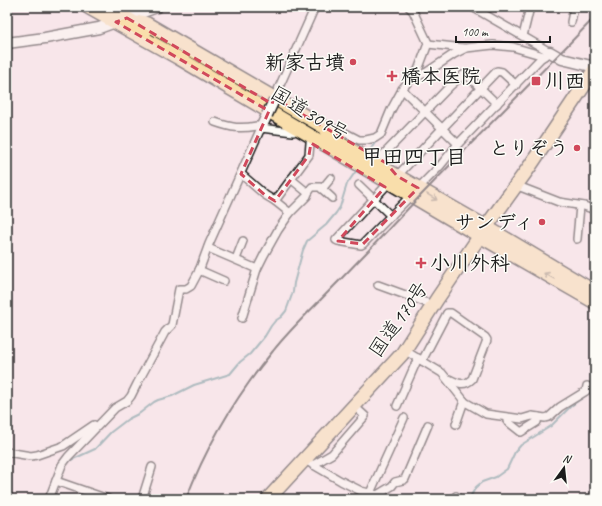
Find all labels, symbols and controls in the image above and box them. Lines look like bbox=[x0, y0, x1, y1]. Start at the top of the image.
scale bar bbox=[456, 18, 550, 44]
text: 100 m bbox=[462, 24, 489, 40]
place label: 新家古墳 bbox=[265, 50, 345, 75]
marker: 新家古墳 bbox=[348, 57, 358, 67]
place label: 橋本医院 bbox=[401, 64, 481, 89]
place label: 川西 bbox=[545, 69, 585, 94]
marker: 橋本医院 bbox=[386, 70, 398, 82]
marker: 川西 bbox=[530, 75, 542, 87]
street label: 国道309号 bbox=[266, 80, 353, 147]
place label: とりぞう bbox=[489, 136, 569, 161]
marker: とりぞう bbox=[572, 143, 582, 153]
district label: 甲田四丁目 bbox=[362, 144, 467, 170]
one-way arrow bbox=[426, 193, 438, 201]
place label: サンディ bbox=[455, 210, 534, 235]
marker: サンディ bbox=[537, 217, 547, 227]
place label: 小川外科 bbox=[430, 251, 510, 276]
marker: 小川外科 bbox=[415, 257, 427, 269]
one-way arrow bbox=[543, 272, 555, 280]
street label: 国道170号 bbox=[363, 276, 434, 362]
north arrow bbox=[544, 448, 584, 488]
text: N bbox=[561, 451, 574, 467]

